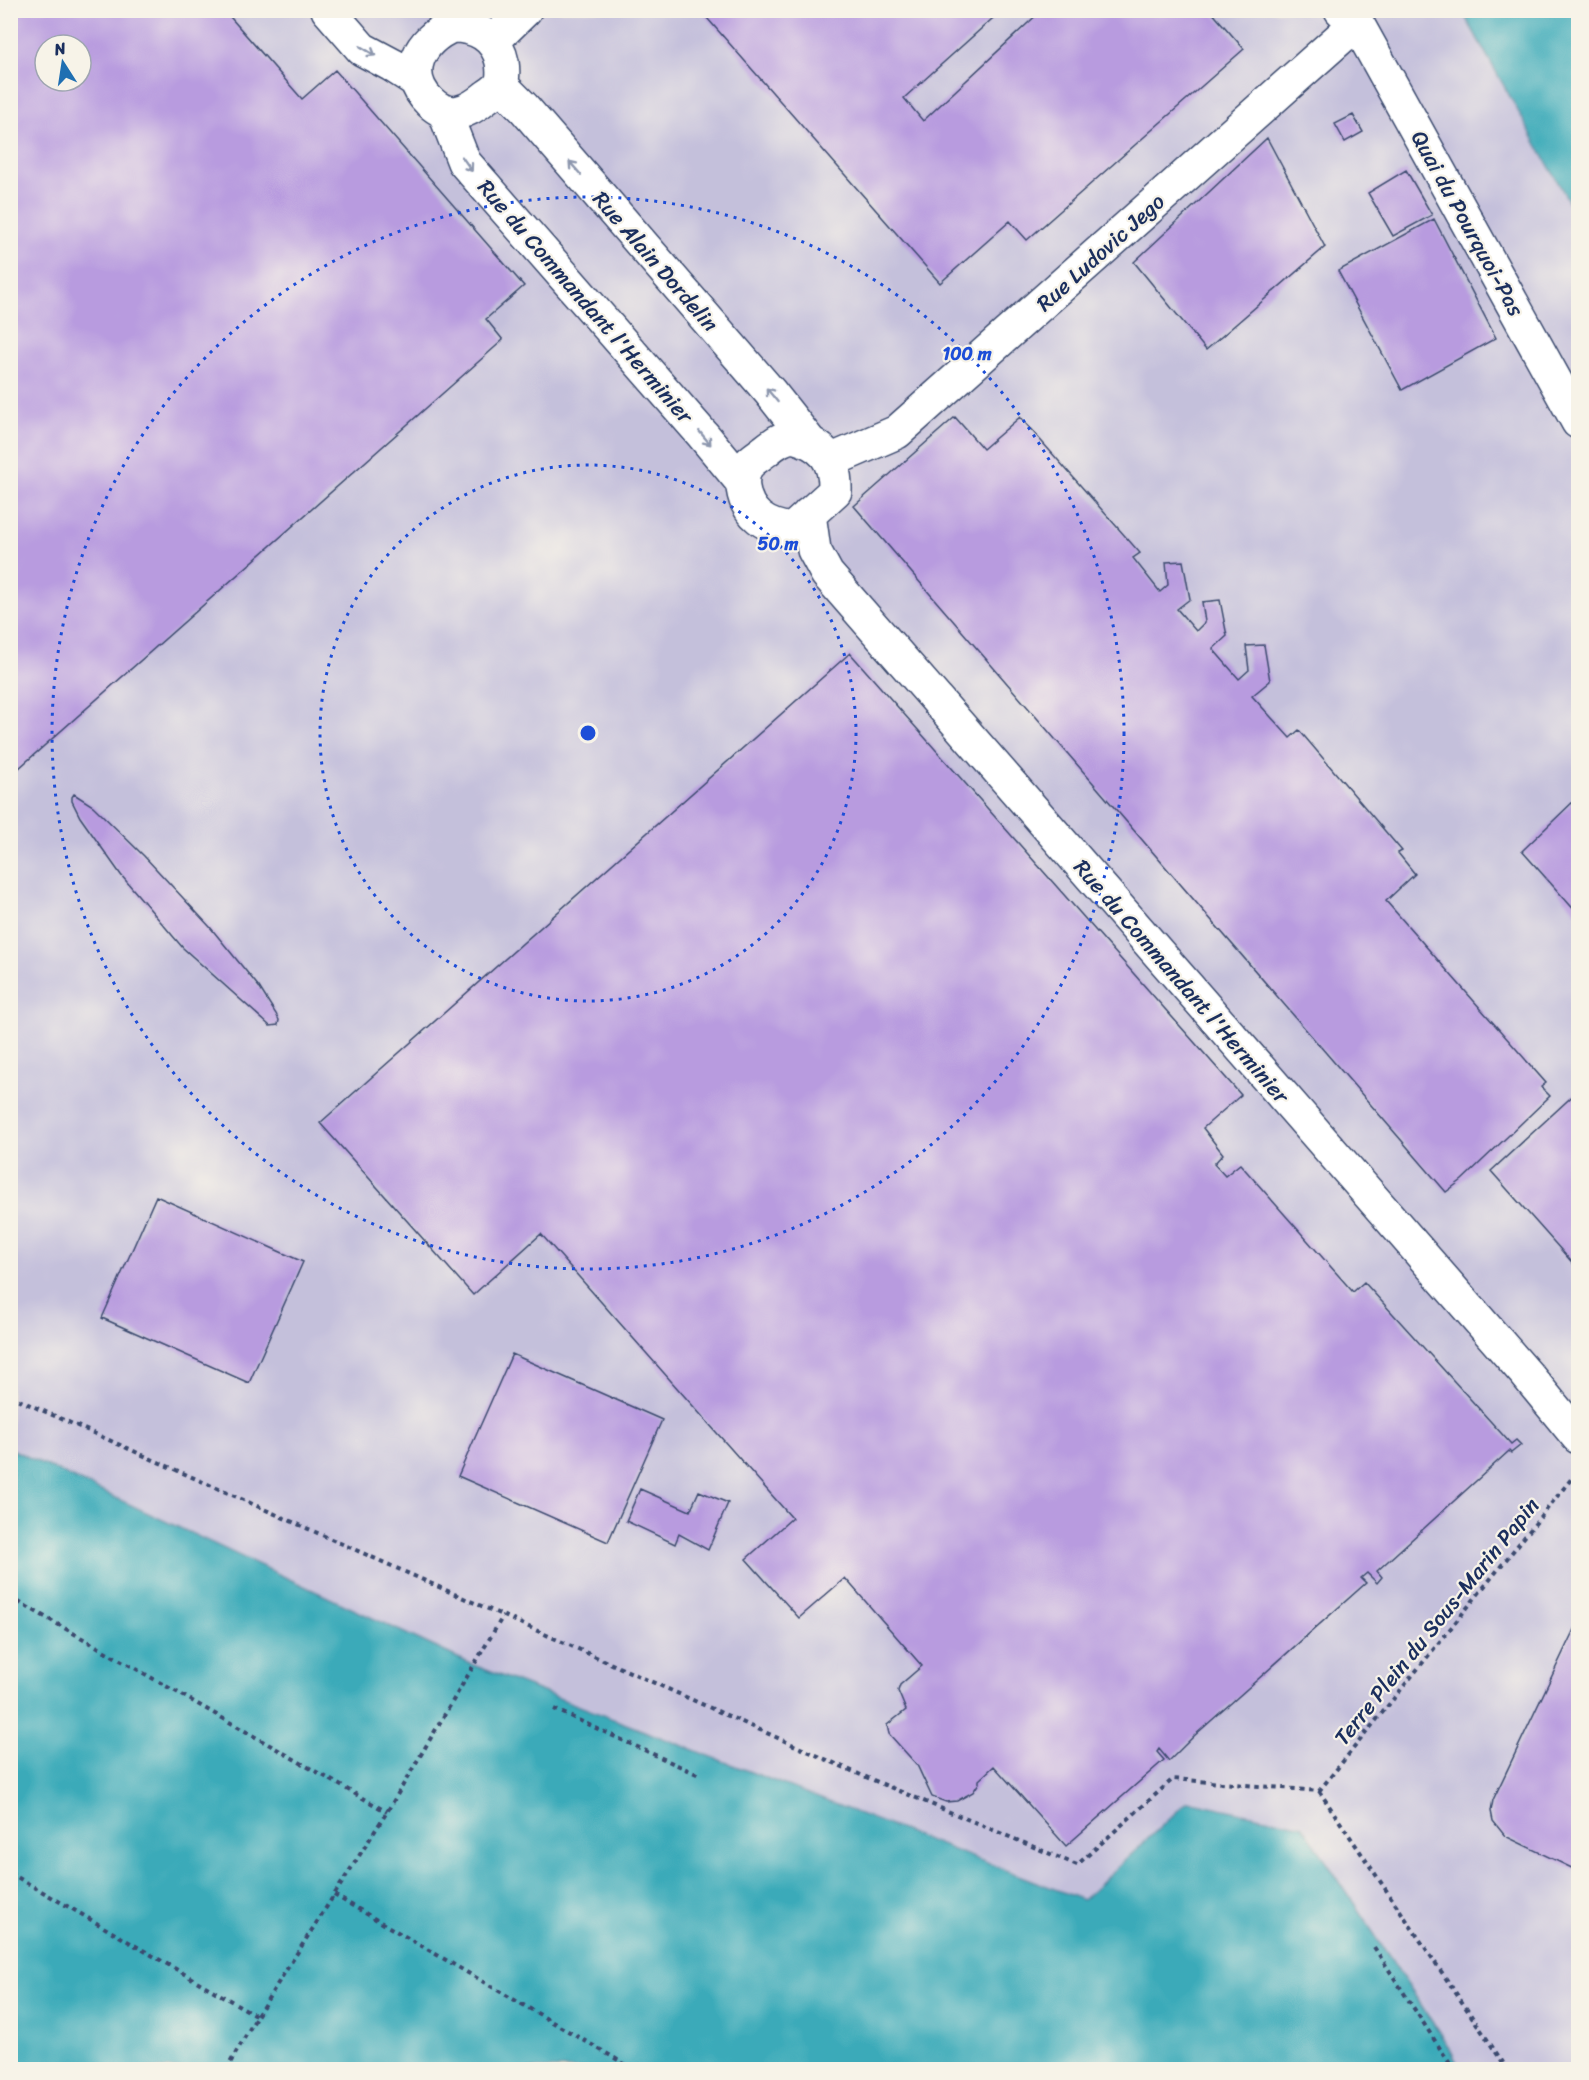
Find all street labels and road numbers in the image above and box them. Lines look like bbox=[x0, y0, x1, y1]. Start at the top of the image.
street label: Quai du Pourquoi-Pas bbox=[1400, 123, 1535, 324]
street label: Rue du Commandant l'Herminier bbox=[468, 170, 704, 434]
street label: Rue Alain Dordelin bbox=[583, 182, 729, 341]
street label: Rue Ludovic Jego bbox=[1027, 183, 1174, 321]
street label: Rue du Commandant l'Herminier bbox=[1064, 850, 1300, 1114]
street label: Terre Plein du Sous-Marin Papin bbox=[1323, 1488, 1549, 1754]

